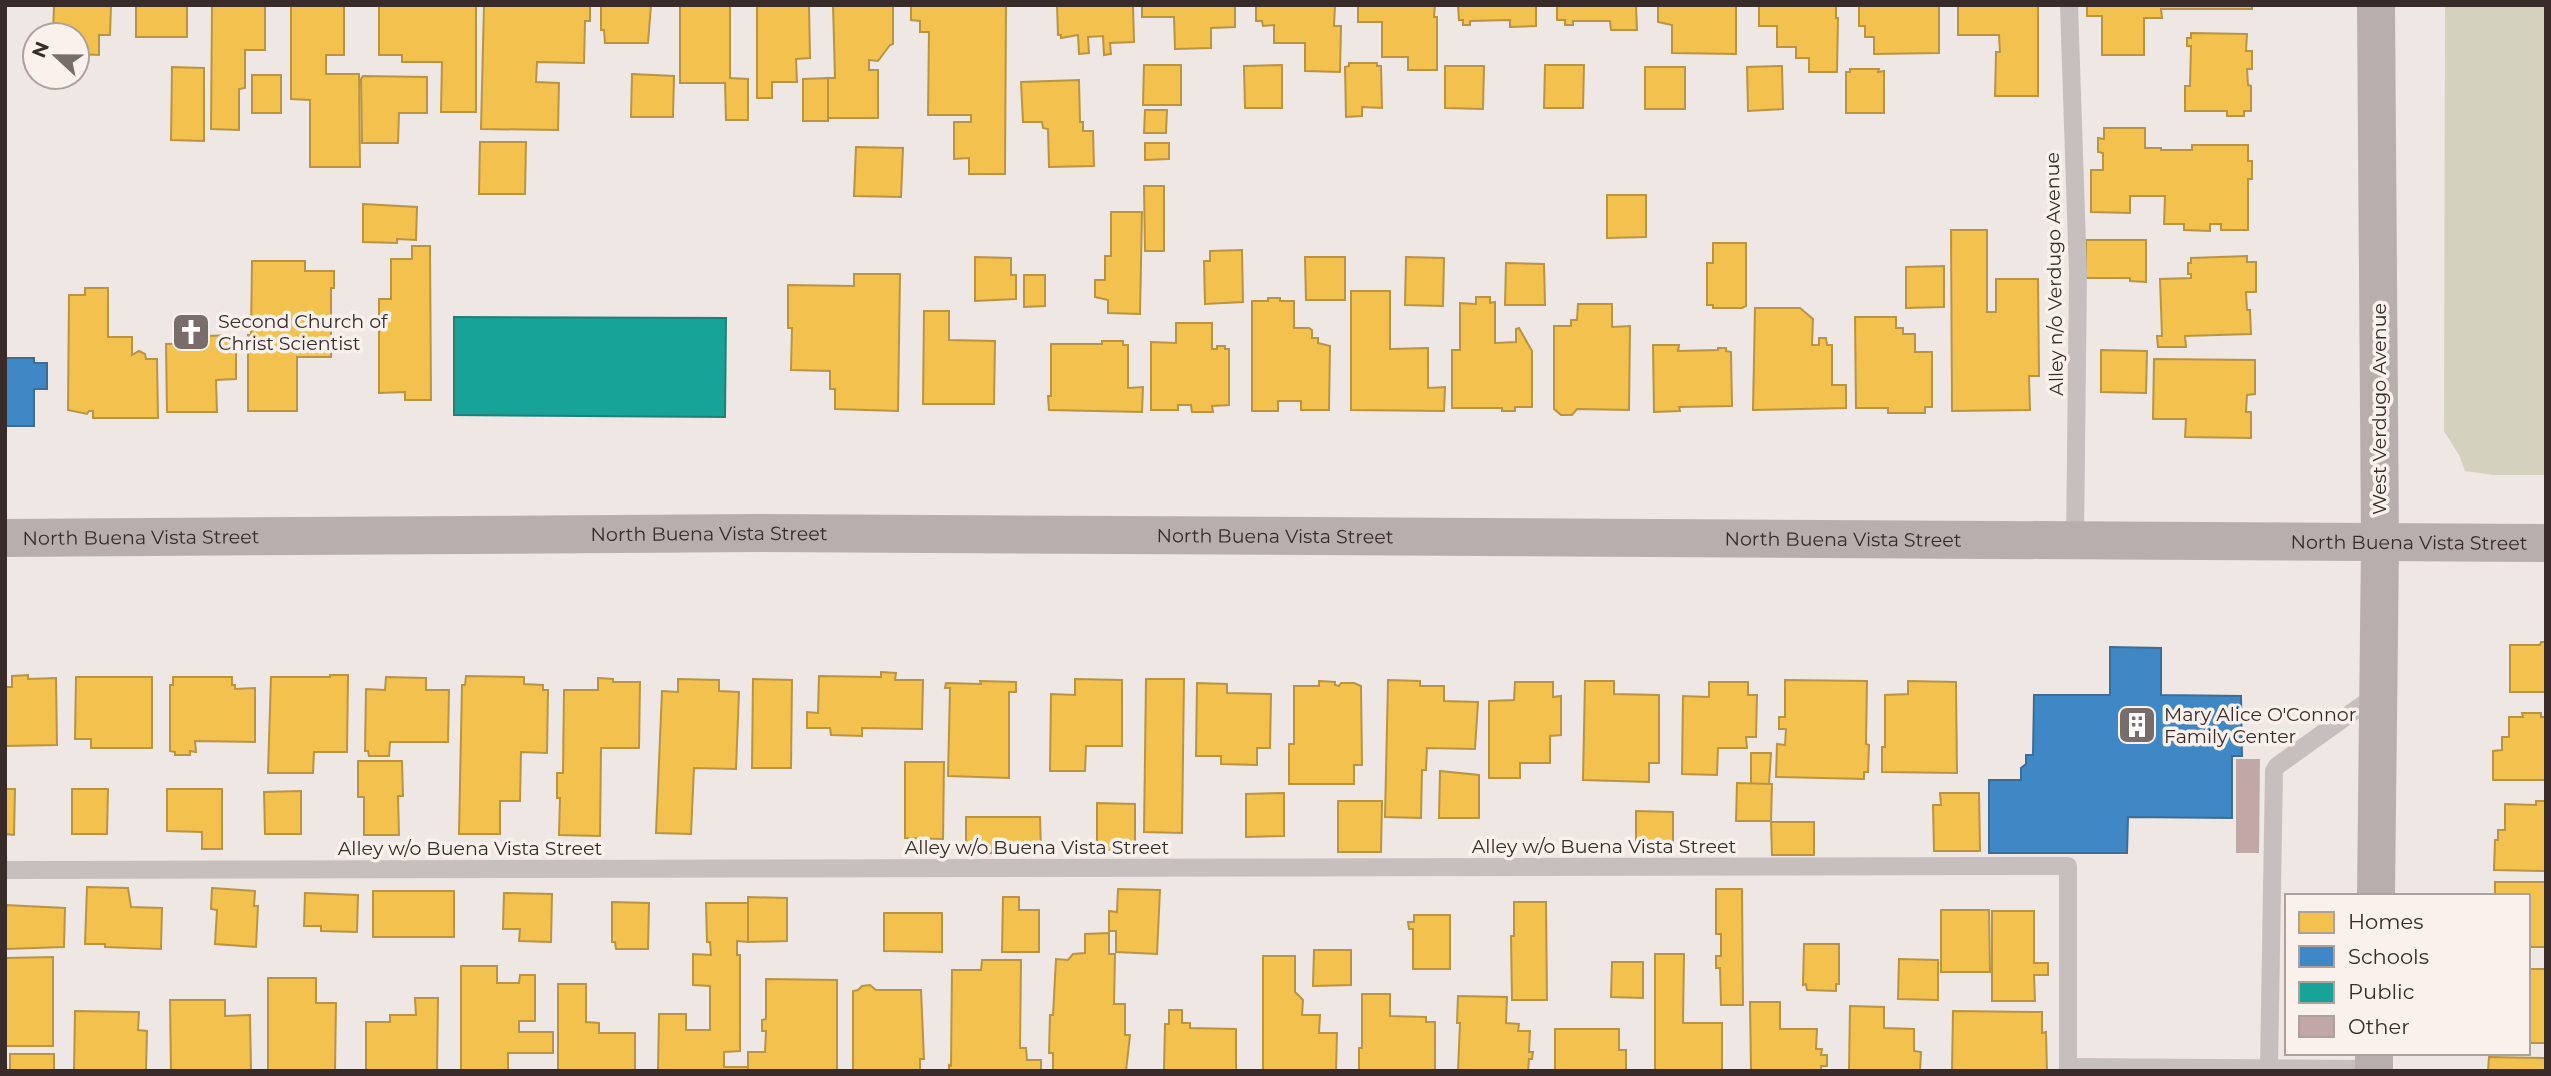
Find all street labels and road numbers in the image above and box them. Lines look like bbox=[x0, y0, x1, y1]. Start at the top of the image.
street label: Alley n/o Verdugo Avenue bbox=[2041, 152, 2068, 396]
street label: West Verdugo Avenue bbox=[2368, 303, 2391, 515]
street label: North Buena Vista Street bbox=[590, 522, 828, 546]
street label: North Buena Vista Street bbox=[1156, 524, 1394, 549]
street label: North Buena Vista Street bbox=[22, 525, 260, 550]
street label: North Buena Vista Street bbox=[1724, 527, 1962, 552]
street label: North Buena Vista Street bbox=[2290, 531, 2528, 555]
street label: Alley w/o Buena Vista Street bbox=[1472, 835, 1737, 858]
street label: Alley w/o Buena Vista Street bbox=[905, 836, 1170, 859]
street label: Alley w/o Buena Vista Street bbox=[338, 837, 603, 860]

